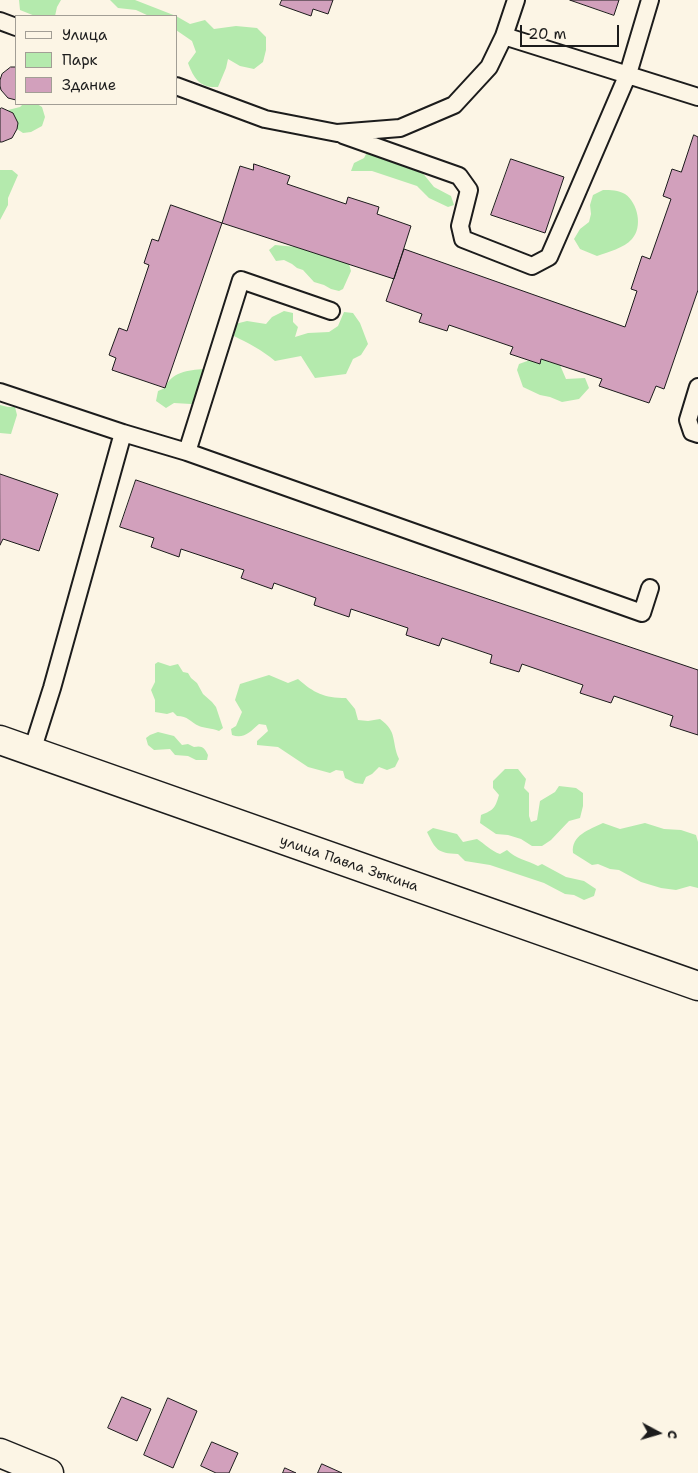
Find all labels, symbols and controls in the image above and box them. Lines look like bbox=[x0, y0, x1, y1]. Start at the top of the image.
legend bbox=[15, 15, 178, 105]
scale bar bbox=[523, 15, 622, 47]
text: 20 m bbox=[528, 24, 567, 44]
text: Улица bbox=[62, 25, 107, 45]
text: Парк bbox=[62, 50, 98, 70]
text: Здание bbox=[62, 75, 116, 95]
street label: улица Павла Зыкина bbox=[277, 832, 421, 896]
north arrow bbox=[633, 1408, 683, 1458]
text: С bbox=[664, 1429, 682, 1440]

